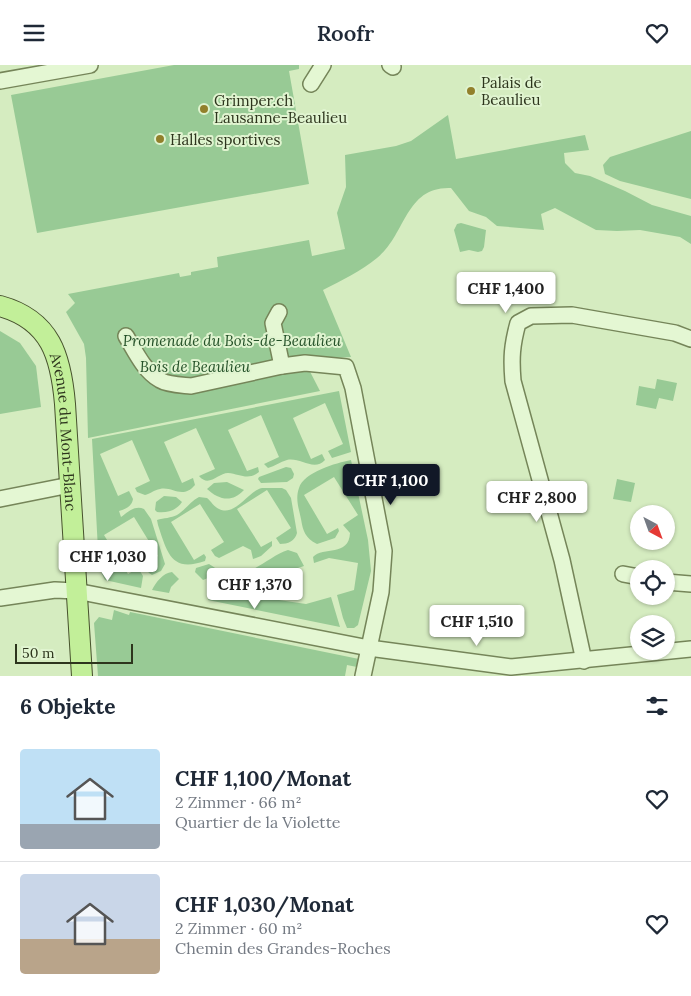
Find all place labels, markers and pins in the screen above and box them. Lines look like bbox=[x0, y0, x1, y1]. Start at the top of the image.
place label: Palais de Beaulieu bbox=[481, 73, 542, 109]
marker: Palais de Beaulieu bbox=[465, 85, 477, 97]
place label: Grimper.ch Lausanne-Beaulieu bbox=[214, 91, 347, 127]
marker: Grimper.ch Lausanne-Beaulieu bbox=[198, 103, 210, 115]
place label: Halles sportives bbox=[170, 130, 280, 149]
marker: Halles sportives bbox=[154, 133, 166, 145]
pin: CHF 1,400 bbox=[449, 271, 563, 314]
pin: CHF 1,100 bbox=[334, 463, 448, 506]
pin: CHF 2,800 bbox=[480, 481, 594, 523]
pin: CHF 1,030 bbox=[51, 539, 165, 582]
pin: CHF 1,370 bbox=[198, 567, 312, 610]
pin: CHF 1,510 bbox=[420, 605, 534, 647]

